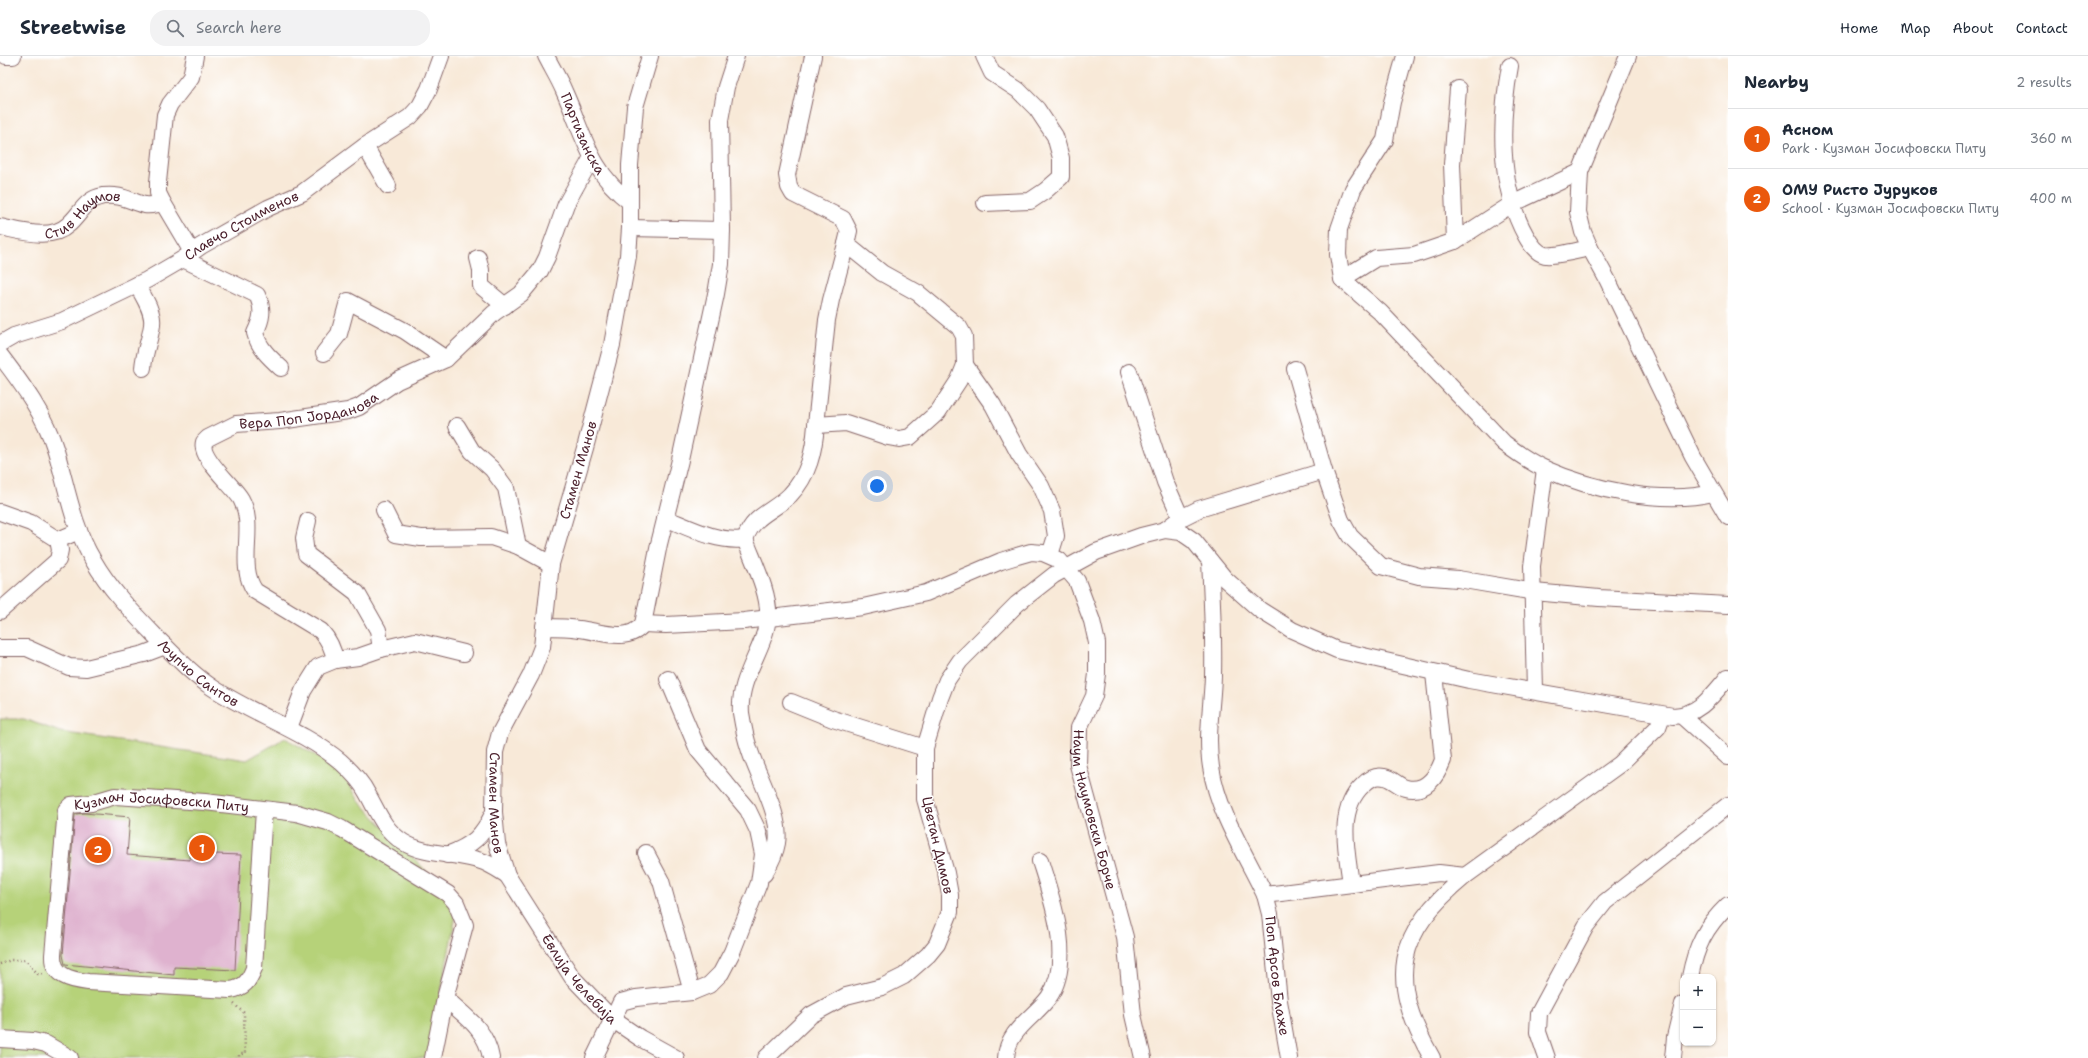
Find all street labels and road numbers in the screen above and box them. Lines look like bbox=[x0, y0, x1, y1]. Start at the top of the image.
street label: Партизанска bbox=[557, 90, 610, 178]
street label: Стив Наумов bbox=[44, 187, 122, 243]
street label: Славчо Стоименов bbox=[180, 187, 301, 264]
street label: Вера Поп Јорданова bbox=[239, 387, 382, 433]
street label: Стамен Манов bbox=[555, 419, 601, 521]
street label: Љупчо Сантов bbox=[154, 635, 242, 711]
street label: Наум Наумовски Борче bbox=[1069, 729, 1121, 892]
street label: Стамен Манов bbox=[485, 752, 508, 856]
street label: Кузман Јосифовски Питу bbox=[73, 787, 250, 816]
street label: Цветан Димов bbox=[918, 794, 958, 896]
street label: Поп Арсов Блаже bbox=[1261, 915, 1294, 1037]
street label: Евлија Челебија bbox=[538, 930, 621, 1028]

